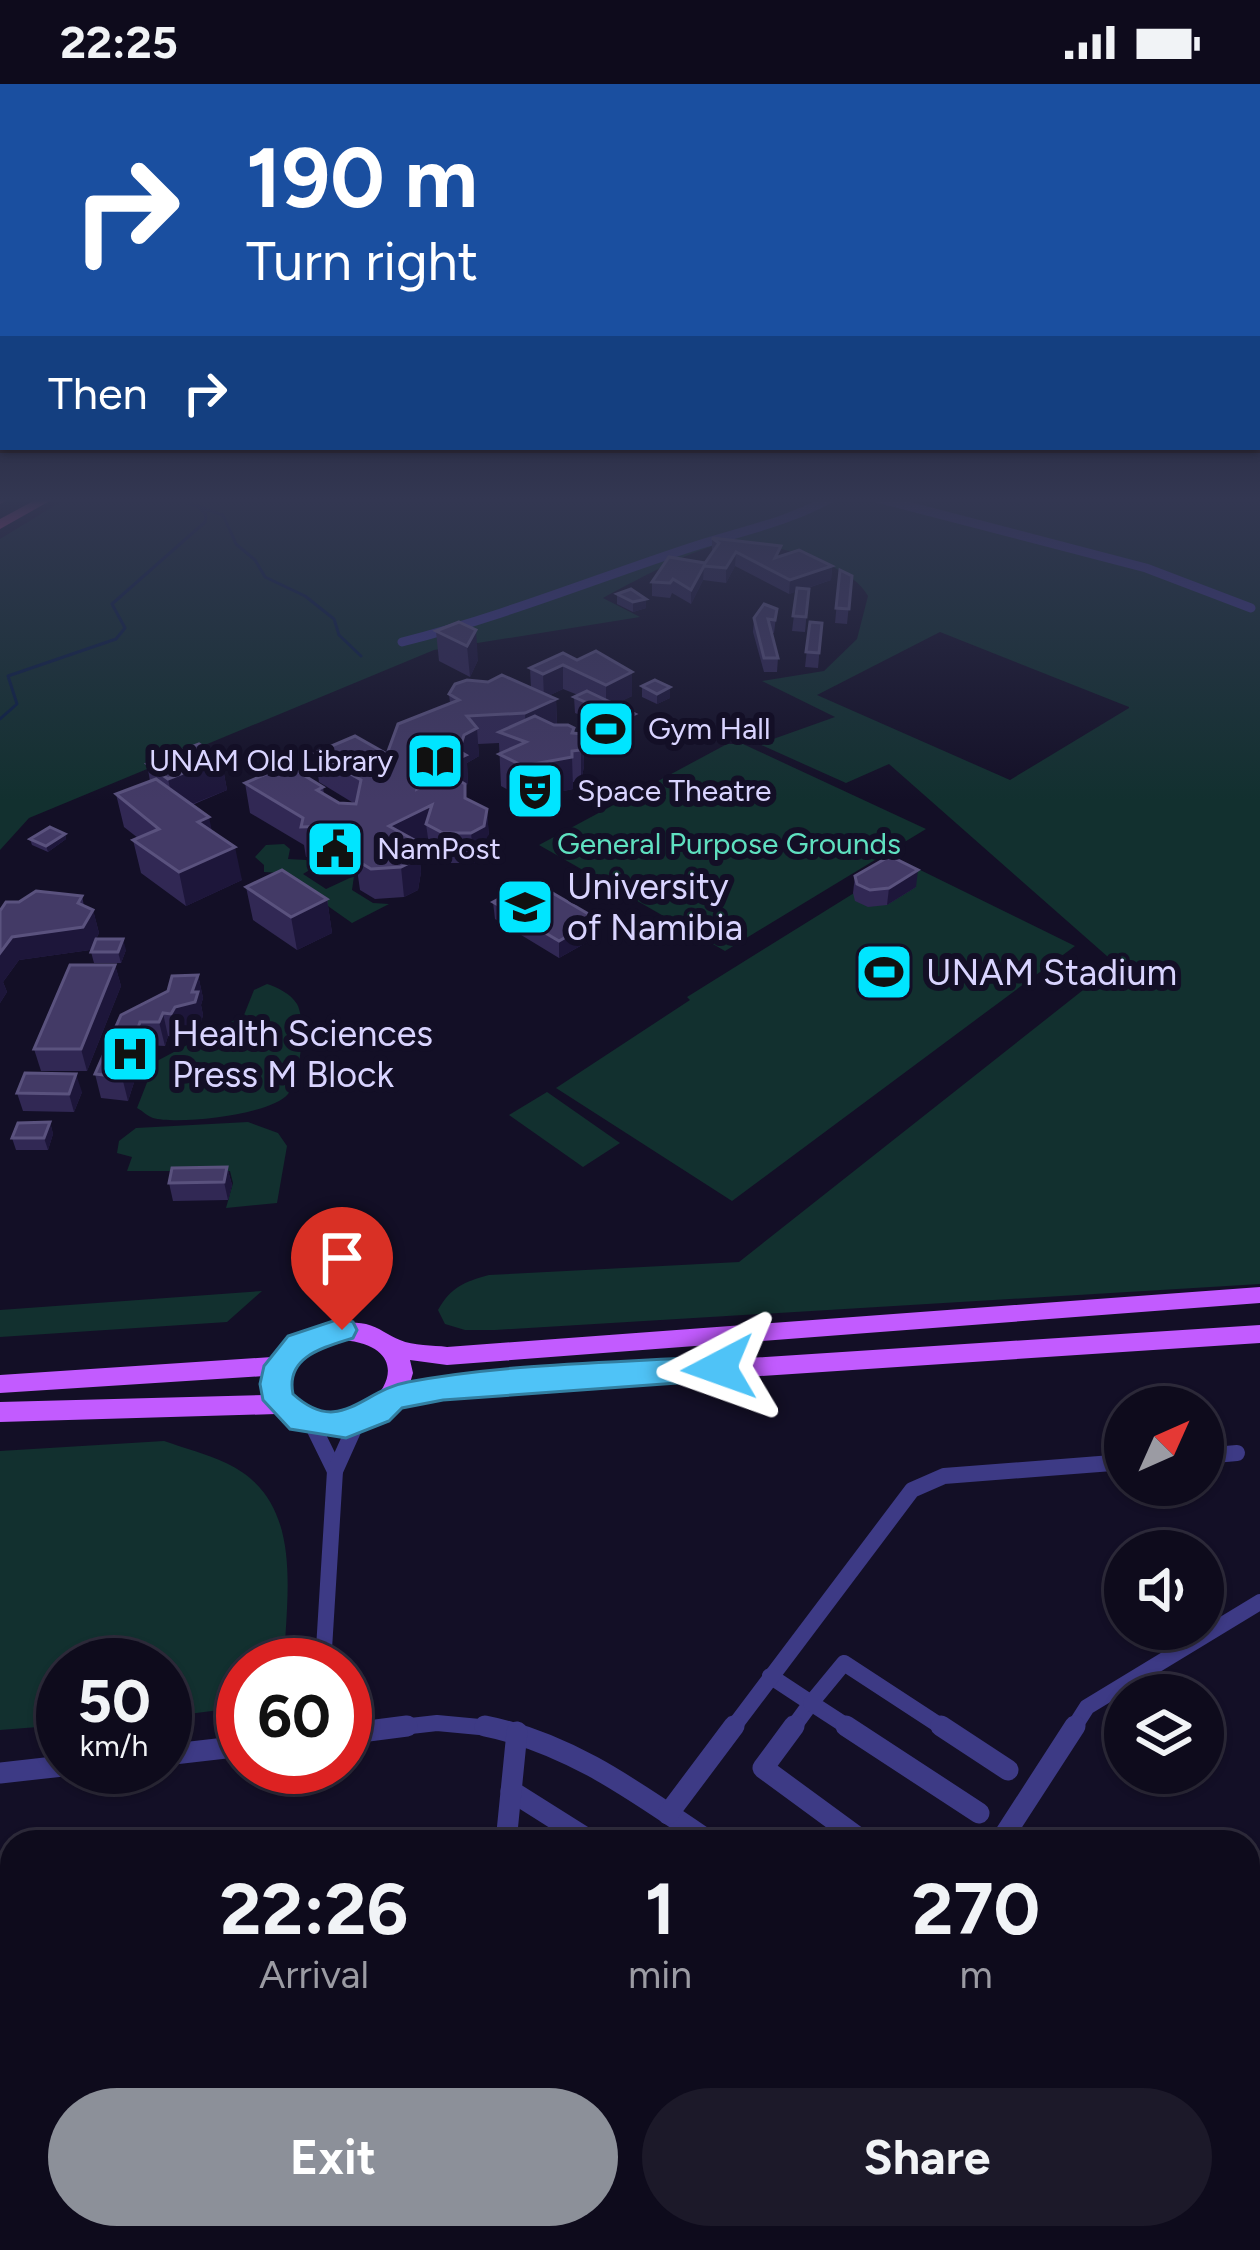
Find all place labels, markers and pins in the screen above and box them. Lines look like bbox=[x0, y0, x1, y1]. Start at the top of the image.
sports icon: Gym Hall bbox=[575, 698, 637, 760]
place label: Gym Hall bbox=[648, 710, 771, 747]
library icon: UNAM Old Library bbox=[404, 730, 466, 792]
place label: UNAM Old Library bbox=[149, 742, 393, 779]
theatre icon: Space Theatre bbox=[504, 760, 566, 822]
place label: Space Theatre bbox=[577, 772, 771, 809]
public building icon: NamPost bbox=[304, 818, 366, 880]
place label: NamPost bbox=[377, 830, 501, 867]
place label: University of Namibia bbox=[567, 865, 743, 949]
school or university icon: University of Namibia bbox=[494, 876, 556, 938]
sports icon: UNAM Stadium bbox=[853, 941, 915, 1003]
place label: UNAM Stadium bbox=[926, 951, 1177, 994]
place label: Health Sciences Press M Block bbox=[172, 1012, 433, 1096]
hospital icon: Health Sciences Press M Block bbox=[99, 1023, 161, 1085]
pin bbox=[291, 1207, 393, 1330]

